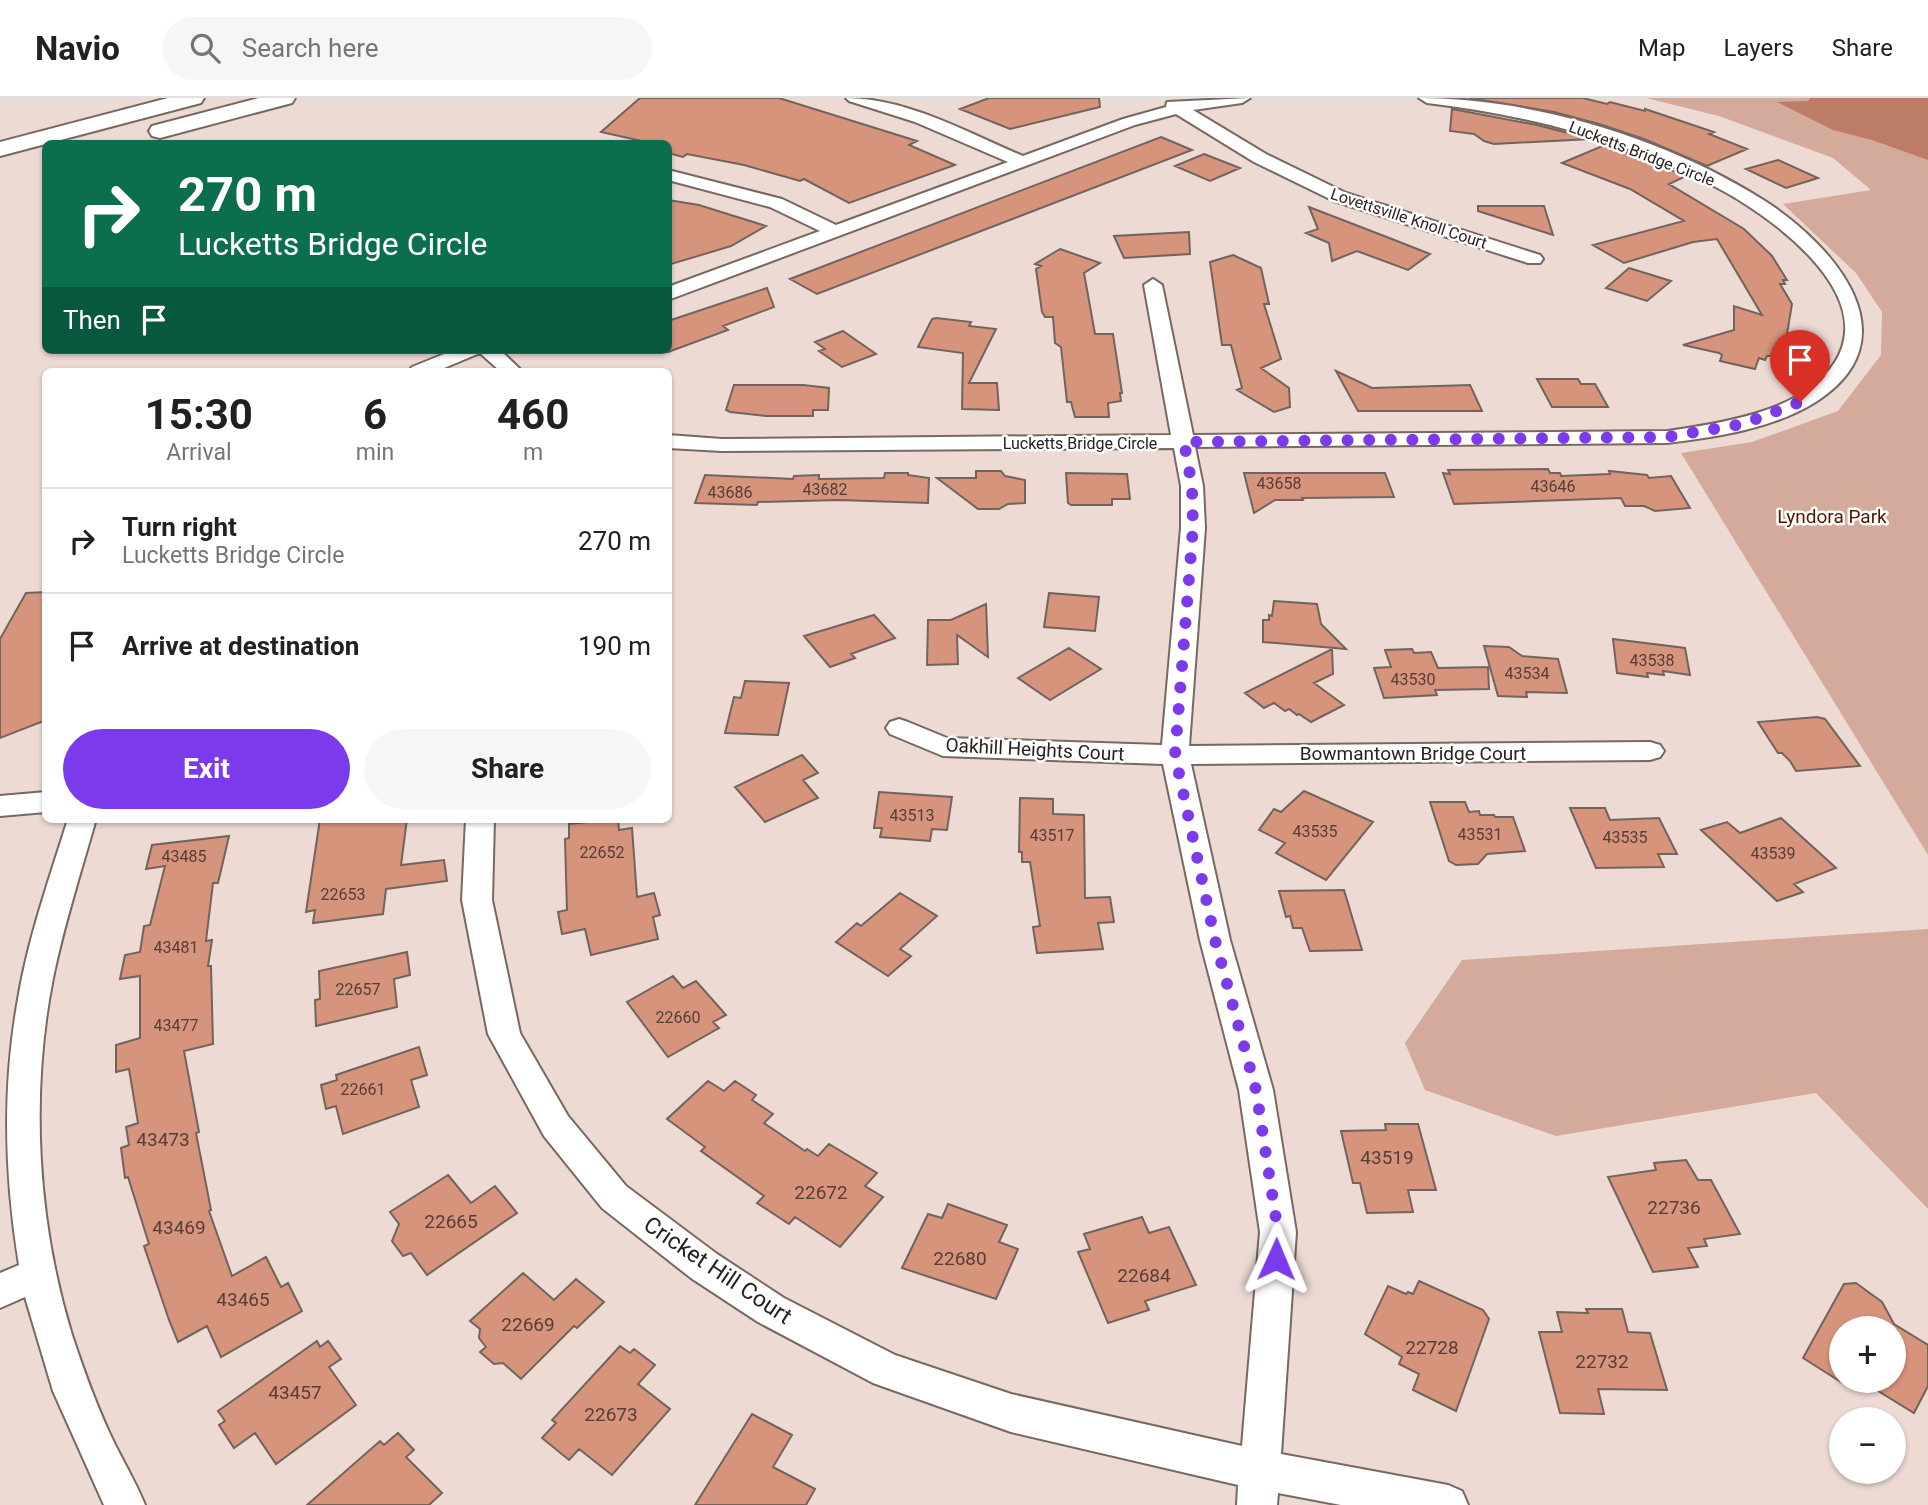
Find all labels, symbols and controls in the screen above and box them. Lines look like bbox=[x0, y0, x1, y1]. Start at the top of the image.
search box bbox=[162, 17, 652, 80]
text: Navio bbox=[35, 29, 120, 68]
icon: search bbox=[186, 29, 224, 67]
text: Search here bbox=[242, 33, 379, 63]
text: Map bbox=[1638, 34, 1686, 62]
text: Layers bbox=[1724, 34, 1794, 62]
text: Share bbox=[1832, 34, 1893, 62]
street label: Lucketts Bridge Circle bbox=[1566, 117, 1717, 190]
text: 270 m bbox=[178, 166, 317, 223]
icon: right bbox=[63, 168, 154, 259]
street label: Lovettsville Knoll Court bbox=[1328, 184, 1489, 253]
text: Lucketts Bridge Circle bbox=[178, 225, 487, 263]
icon: arrive bbox=[135, 301, 173, 339]
text: Then bbox=[63, 305, 121, 335]
pin bbox=[1770, 330, 1830, 402]
icon: arrive bbox=[1781, 341, 1819, 379]
text: 15:30 bbox=[145, 390, 253, 439]
text: 6 bbox=[363, 390, 387, 439]
text: 460 bbox=[497, 390, 569, 439]
street label: Lucketts Bridge Circle bbox=[1003, 434, 1157, 453]
text: Arrival bbox=[166, 439, 232, 466]
text: min bbox=[356, 439, 394, 466]
text: m bbox=[523, 439, 543, 466]
house number: 43658 bbox=[1257, 474, 1301, 493]
house number: 43646 bbox=[1531, 477, 1575, 496]
house number: 43682 bbox=[803, 480, 847, 499]
house number: 43686 bbox=[708, 483, 752, 502]
park label: Lyndora Park bbox=[1777, 505, 1887, 528]
text: Turn right bbox=[122, 512, 237, 542]
icon: right bbox=[63, 522, 101, 560]
text: 270 m bbox=[578, 526, 651, 556]
text: Lucketts Bridge Circle bbox=[122, 542, 344, 569]
icon: arrive bbox=[63, 627, 101, 665]
text: Arrive at destination bbox=[122, 631, 359, 661]
text: 190 m bbox=[578, 631, 651, 661]
house number: 43538 bbox=[1630, 651, 1674, 670]
house number: 43534 bbox=[1505, 664, 1549, 683]
house number: 43530 bbox=[1391, 670, 1435, 689]
button: Exit bbox=[63, 729, 350, 809]
button: Share bbox=[364, 729, 651, 809]
street label: Oakhill Heights Court bbox=[945, 733, 1125, 766]
street label: Bowmantown Bridge Court bbox=[1300, 742, 1526, 765]
house number: 43513 bbox=[890, 806, 934, 825]
house number: 43535 bbox=[1293, 822, 1337, 841]
house number: 43531 bbox=[1458, 825, 1502, 844]
house number: 43517 bbox=[1030, 826, 1074, 845]
house number: 43535 bbox=[1603, 828, 1647, 847]
house number: 22652 bbox=[580, 843, 624, 862]
house number: 43539 bbox=[1751, 844, 1795, 863]
house number: 43485 bbox=[162, 847, 206, 866]
house number: 22653 bbox=[321, 885, 365, 904]
house number: 43481 bbox=[154, 938, 198, 957]
house number: 22657 bbox=[336, 980, 380, 999]
house number: 22660 bbox=[656, 1008, 700, 1027]
house number: 43477 bbox=[154, 1016, 198, 1035]
house number: 22661 bbox=[341, 1080, 385, 1099]
house number: 43473 bbox=[136, 1128, 190, 1151]
house number: 43519 bbox=[1360, 1146, 1414, 1169]
house number: 22672 bbox=[794, 1181, 848, 1204]
house number: 22736 bbox=[1647, 1196, 1701, 1219]
house number: 22665 bbox=[424, 1210, 478, 1233]
street label: Cricket Hill Court bbox=[639, 1211, 797, 1330]
house number: 43469 bbox=[152, 1216, 206, 1239]
position arrow bbox=[1239, 1222, 1313, 1296]
house number: 22680 bbox=[933, 1247, 987, 1270]
house number: 22684 bbox=[1117, 1264, 1171, 1287]
house number: 43465 bbox=[216, 1288, 270, 1311]
house number: 22669 bbox=[501, 1313, 555, 1336]
map controls bbox=[1829, 1316, 1906, 1484]
button: + bbox=[1829, 1316, 1906, 1393]
house number: 22728 bbox=[1405, 1336, 1459, 1359]
house number: 22732 bbox=[1575, 1350, 1629, 1373]
house number: 43457 bbox=[268, 1381, 322, 1404]
house number: 22673 bbox=[584, 1403, 638, 1426]
button: − bbox=[1829, 1407, 1906, 1484]

